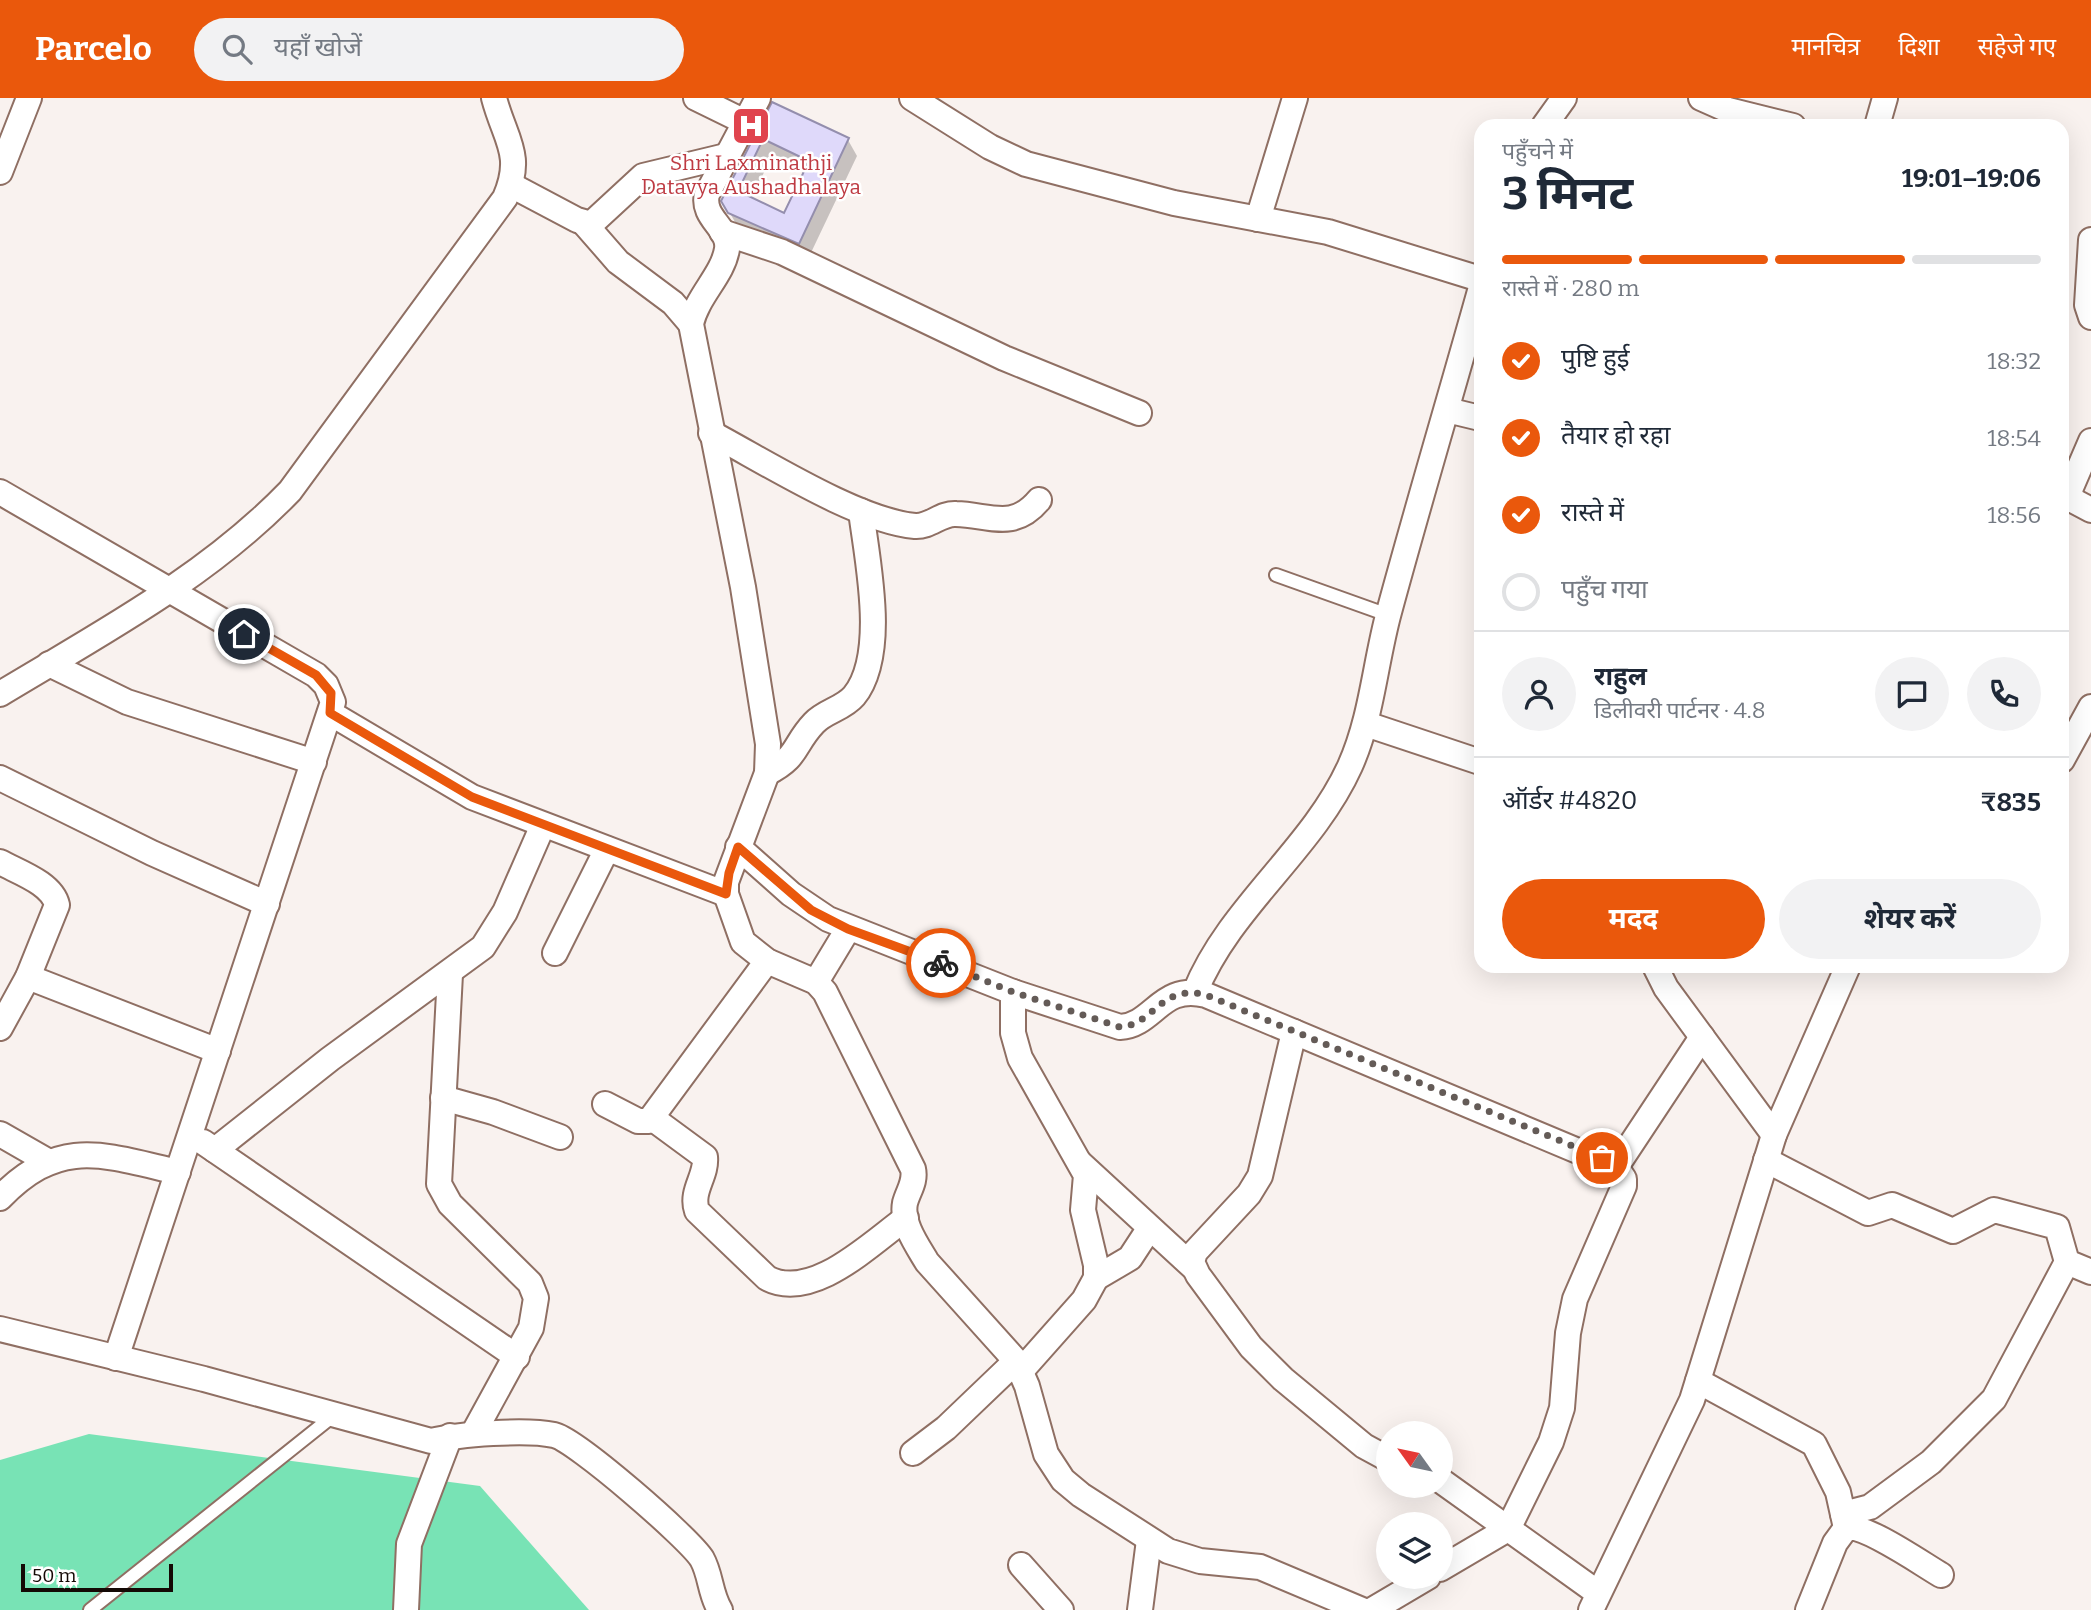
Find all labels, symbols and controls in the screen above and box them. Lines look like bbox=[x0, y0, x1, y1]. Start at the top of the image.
search box bbox=[194, 18, 684, 81]
text: Parcelo bbox=[35, 29, 152, 69]
icon: search bbox=[218, 30, 256, 68]
text: यहाँ खोजें bbox=[274, 32, 362, 63]
text: मानचित्र bbox=[1792, 33, 1860, 61]
text: दिशा bbox=[1898, 33, 1940, 61]
text: सहेजे गए bbox=[1978, 33, 2056, 61]
hospital icon: Shri Laxminathji Datavya Aushadhalaya bbox=[730, 105, 772, 147]
text: पहुँचने में bbox=[1502, 137, 1573, 165]
place label: Shri Laxminathji Datavya Aushadhalaya bbox=[641, 150, 862, 200]
text: 19:01–19:06 bbox=[1902, 163, 2041, 194]
text: 3 मिनट bbox=[1502, 166, 1633, 221]
text: रास्ते में · 280 m bbox=[1502, 274, 1639, 302]
icon: check bbox=[1502, 342, 1540, 380]
text: पुष्टि हुई bbox=[1561, 343, 1629, 374]
text: 18:32 bbox=[1987, 347, 2041, 375]
icon: check bbox=[1502, 419, 1540, 457]
text: तैयार हो रहा bbox=[1561, 420, 1670, 451]
text: 18:54 bbox=[1987, 424, 2041, 452]
icon: check bbox=[1502, 496, 1540, 534]
text: रास्ते में bbox=[1561, 497, 1624, 528]
text: 18:56 bbox=[1987, 501, 2041, 529]
text: पहुँच गया bbox=[1561, 574, 1648, 605]
pin bbox=[214, 604, 274, 664]
icon: home bbox=[225, 615, 263, 653]
button: person bbox=[1502, 657, 1576, 731]
button: chat bbox=[1875, 657, 1949, 731]
button: phone bbox=[1967, 657, 2041, 731]
text: राहुल bbox=[1594, 661, 1647, 692]
text: डिलीवरी पार्टनर · 4.8 bbox=[1594, 696, 1766, 724]
text: ऑर्डर #4820 bbox=[1502, 785, 1637, 816]
text: ₹835 bbox=[1980, 787, 2041, 818]
button: मदद bbox=[1502, 879, 1765, 959]
button: शेयर करें bbox=[1779, 879, 2041, 959]
courier bbox=[906, 928, 976, 998]
icon: bike bbox=[922, 944, 960, 982]
pin bbox=[1572, 1128, 1632, 1188]
icon: bag bbox=[1583, 1139, 1621, 1177]
north arrow bbox=[1376, 1421, 1452, 1498]
map controls bbox=[1376, 1421, 1453, 1589]
button: layers bbox=[1376, 1512, 1453, 1589]
scale bar bbox=[21, 1561, 173, 1593]
text: 50 m bbox=[32, 1564, 76, 1587]

